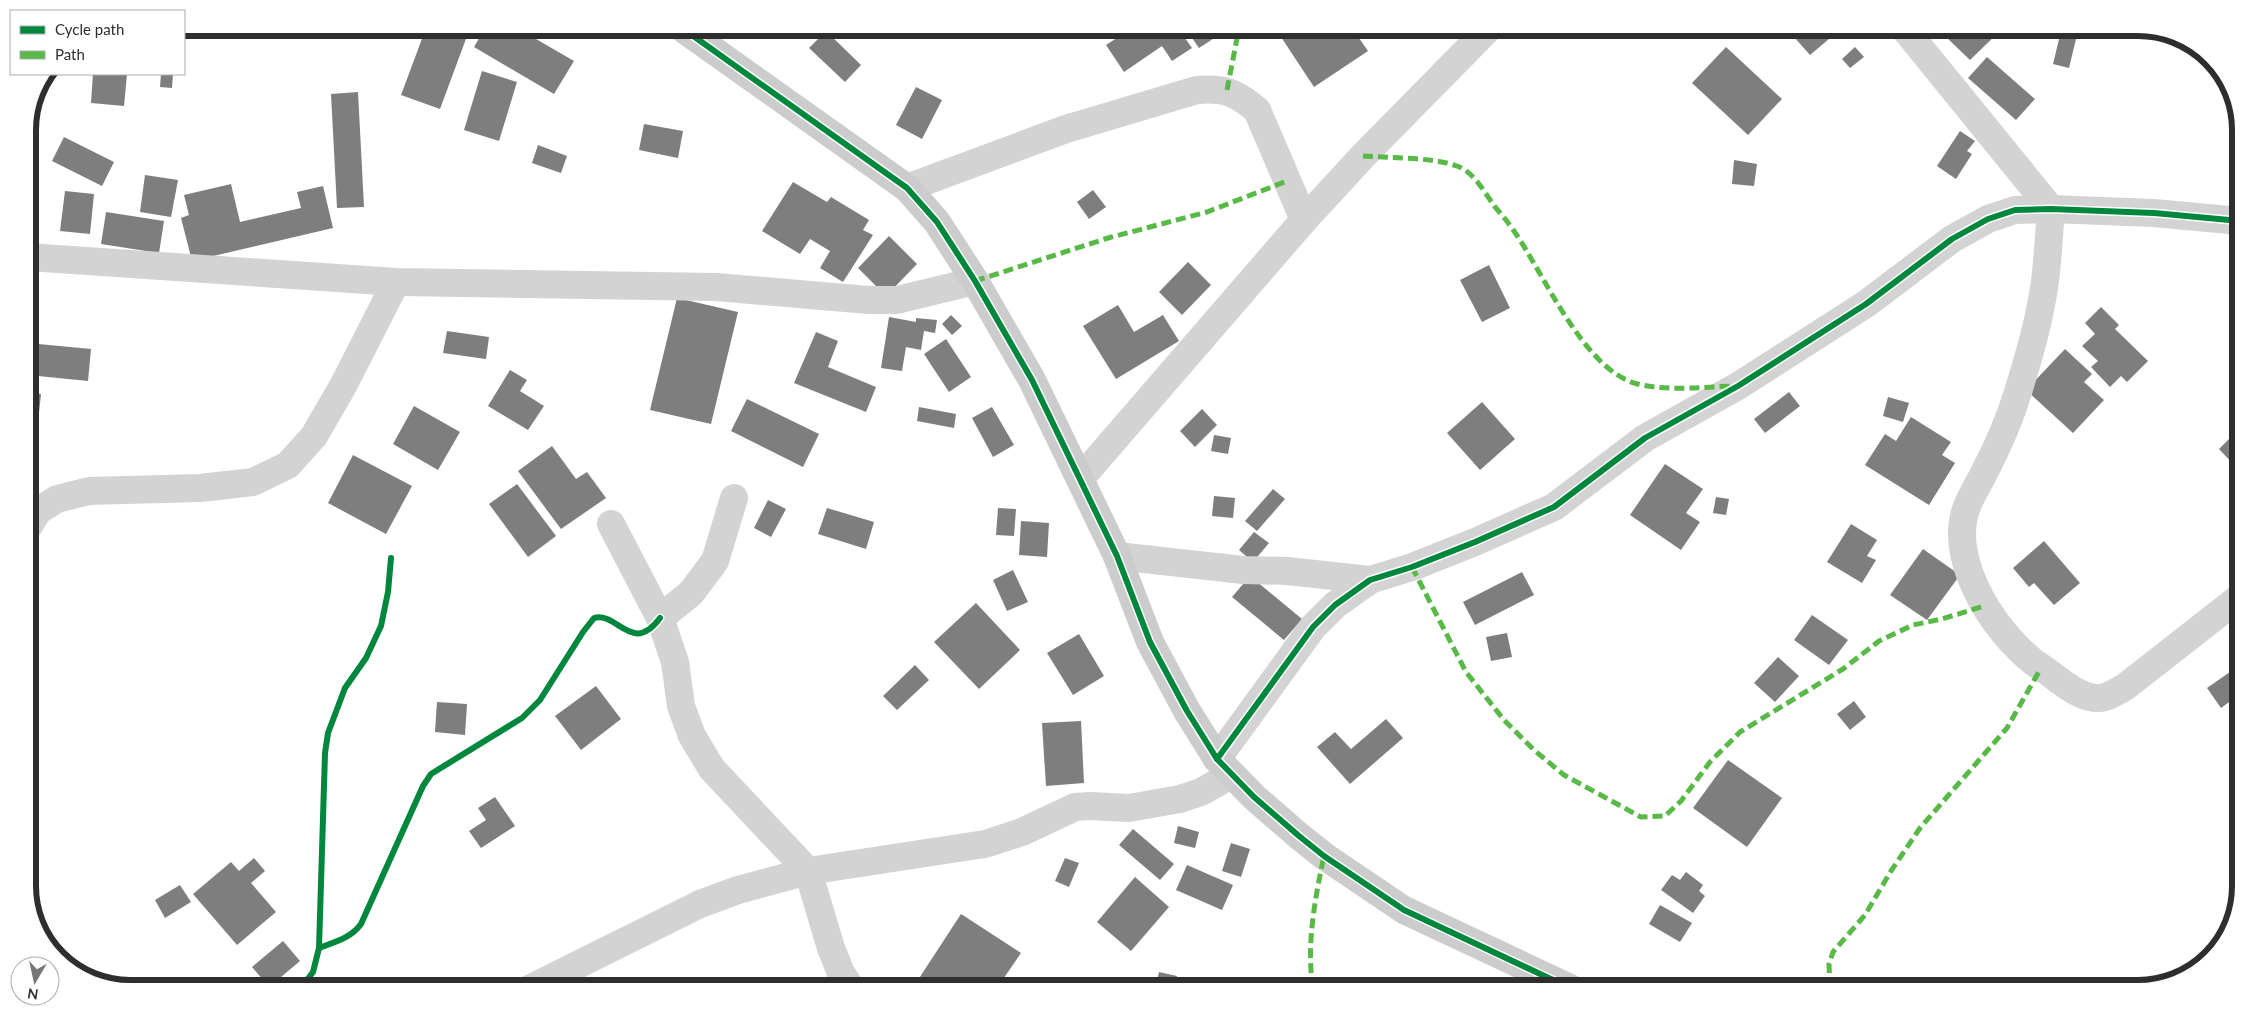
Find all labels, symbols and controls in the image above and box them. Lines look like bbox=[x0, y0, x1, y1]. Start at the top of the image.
legend bbox=[10, 10, 185, 75]
text: Cycle path bbox=[55, 20, 124, 38]
text: Path bbox=[55, 45, 85, 63]
north arrow bbox=[10, 956, 60, 1006]
text: N bbox=[26, 985, 40, 1004]

